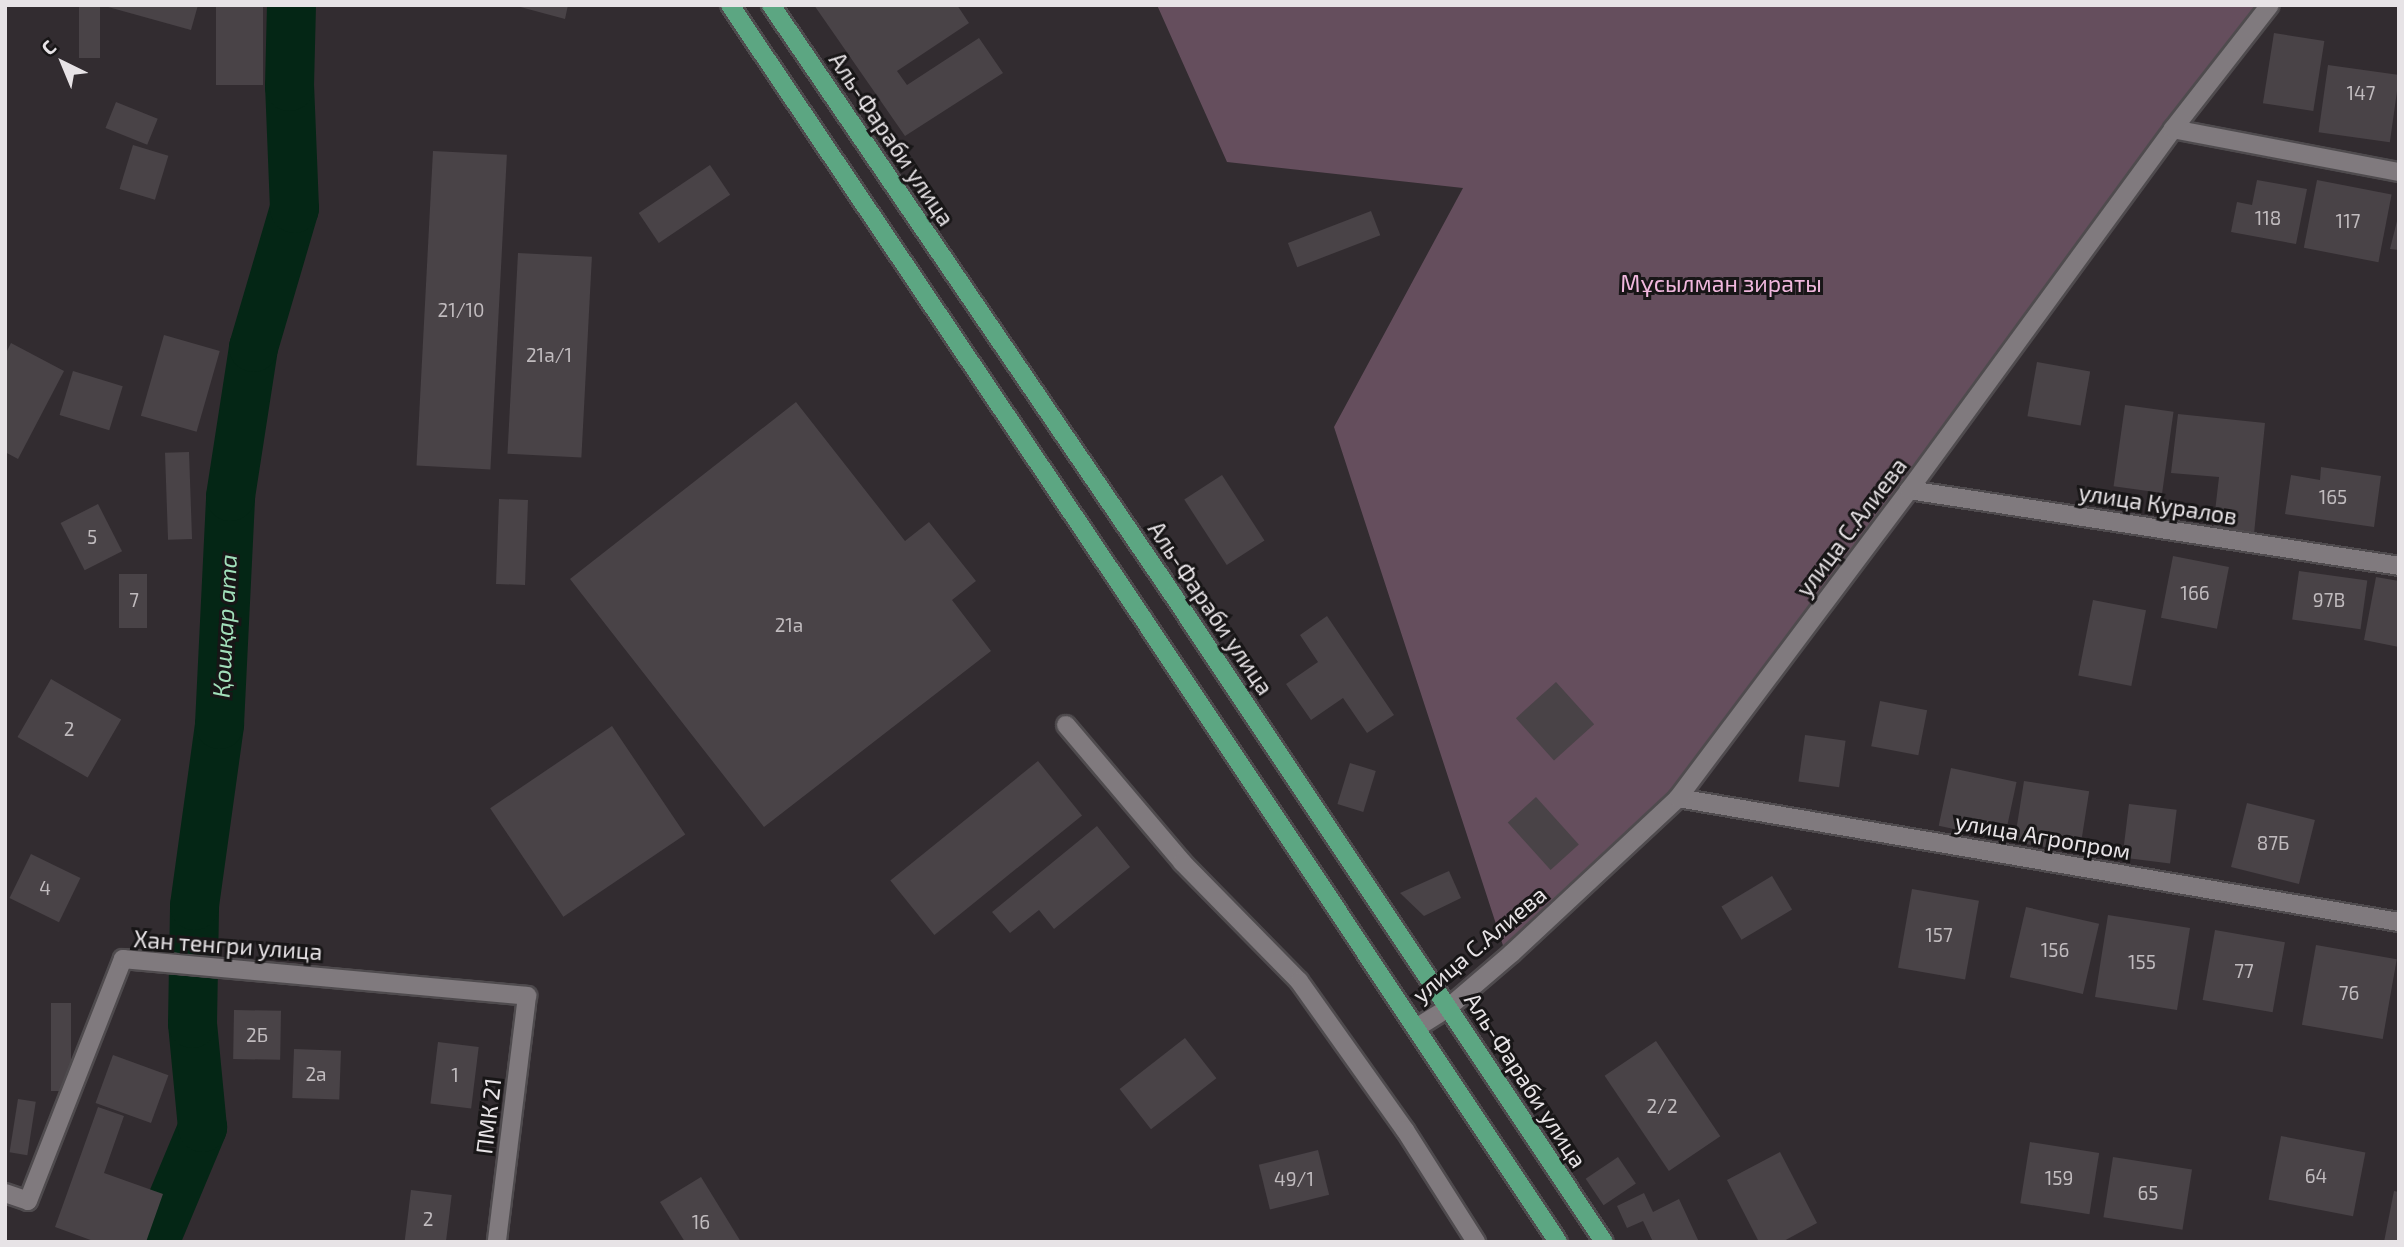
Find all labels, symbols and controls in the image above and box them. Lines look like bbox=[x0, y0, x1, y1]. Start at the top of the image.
north arrow bbox=[28, 28, 98, 98]
text: С bbox=[36, 35, 60, 60]
street label: Аль-Фараби улица bbox=[824, 47, 960, 231]
house number: 147 bbox=[2347, 82, 2375, 104]
house number: 118 bbox=[2255, 207, 2281, 229]
house number: 117 bbox=[2336, 210, 2360, 232]
park label: Мұсылман зираты bbox=[1620, 269, 1822, 297]
house number: 21/10 bbox=[437, 299, 485, 321]
house number: 21а/1 bbox=[526, 344, 572, 366]
street label: улица С.Алиева bbox=[1790, 452, 1912, 602]
street label: улица Куралов bbox=[2077, 478, 2239, 530]
house number: 165 bbox=[2319, 486, 2347, 508]
street label: Аль-Фараби улица bbox=[1143, 516, 1279, 700]
house number: 5 bbox=[87, 526, 97, 548]
water label: Қошқар ата bbox=[206, 553, 242, 699]
house number: 166 bbox=[2180, 582, 2210, 604]
house number: 7 bbox=[129, 589, 139, 611]
house number: 97В bbox=[2313, 589, 2345, 611]
house number: 21а bbox=[775, 614, 803, 636]
house number: 2 bbox=[64, 718, 74, 740]
street label: улица Агропром bbox=[1953, 807, 2133, 865]
house number: 87Б bbox=[2257, 832, 2289, 854]
house number: 4 bbox=[39, 877, 51, 899]
street label: улица С.Алиева bbox=[1406, 880, 1552, 1008]
house number: 157 bbox=[1925, 924, 1953, 946]
street label: Хан тенгри улица bbox=[133, 925, 323, 965]
house number: 156 bbox=[2041, 939, 2069, 961]
house number: 155 bbox=[2128, 951, 2156, 973]
house number: 77 bbox=[2234, 960, 2254, 982]
house number: 76 bbox=[2339, 982, 2359, 1004]
street label: Аль-Фараби улица bbox=[1459, 987, 1593, 1173]
house number: 2Б bbox=[246, 1024, 268, 1046]
house number: 2а bbox=[305, 1063, 327, 1085]
house number: 1 bbox=[451, 1064, 459, 1086]
street label: ПМК 21 bbox=[470, 1076, 506, 1156]
house number: 2/2 bbox=[1646, 1095, 1678, 1117]
house number: 64 bbox=[2305, 1165, 2327, 1187]
house number: 159 bbox=[2045, 1167, 2073, 1189]
house number: 49/1 bbox=[1274, 1168, 1314, 1190]
house number: 65 bbox=[2137, 1182, 2159, 1204]
house number: 2 bbox=[423, 1208, 433, 1230]
house number: 16 bbox=[692, 1211, 710, 1233]

